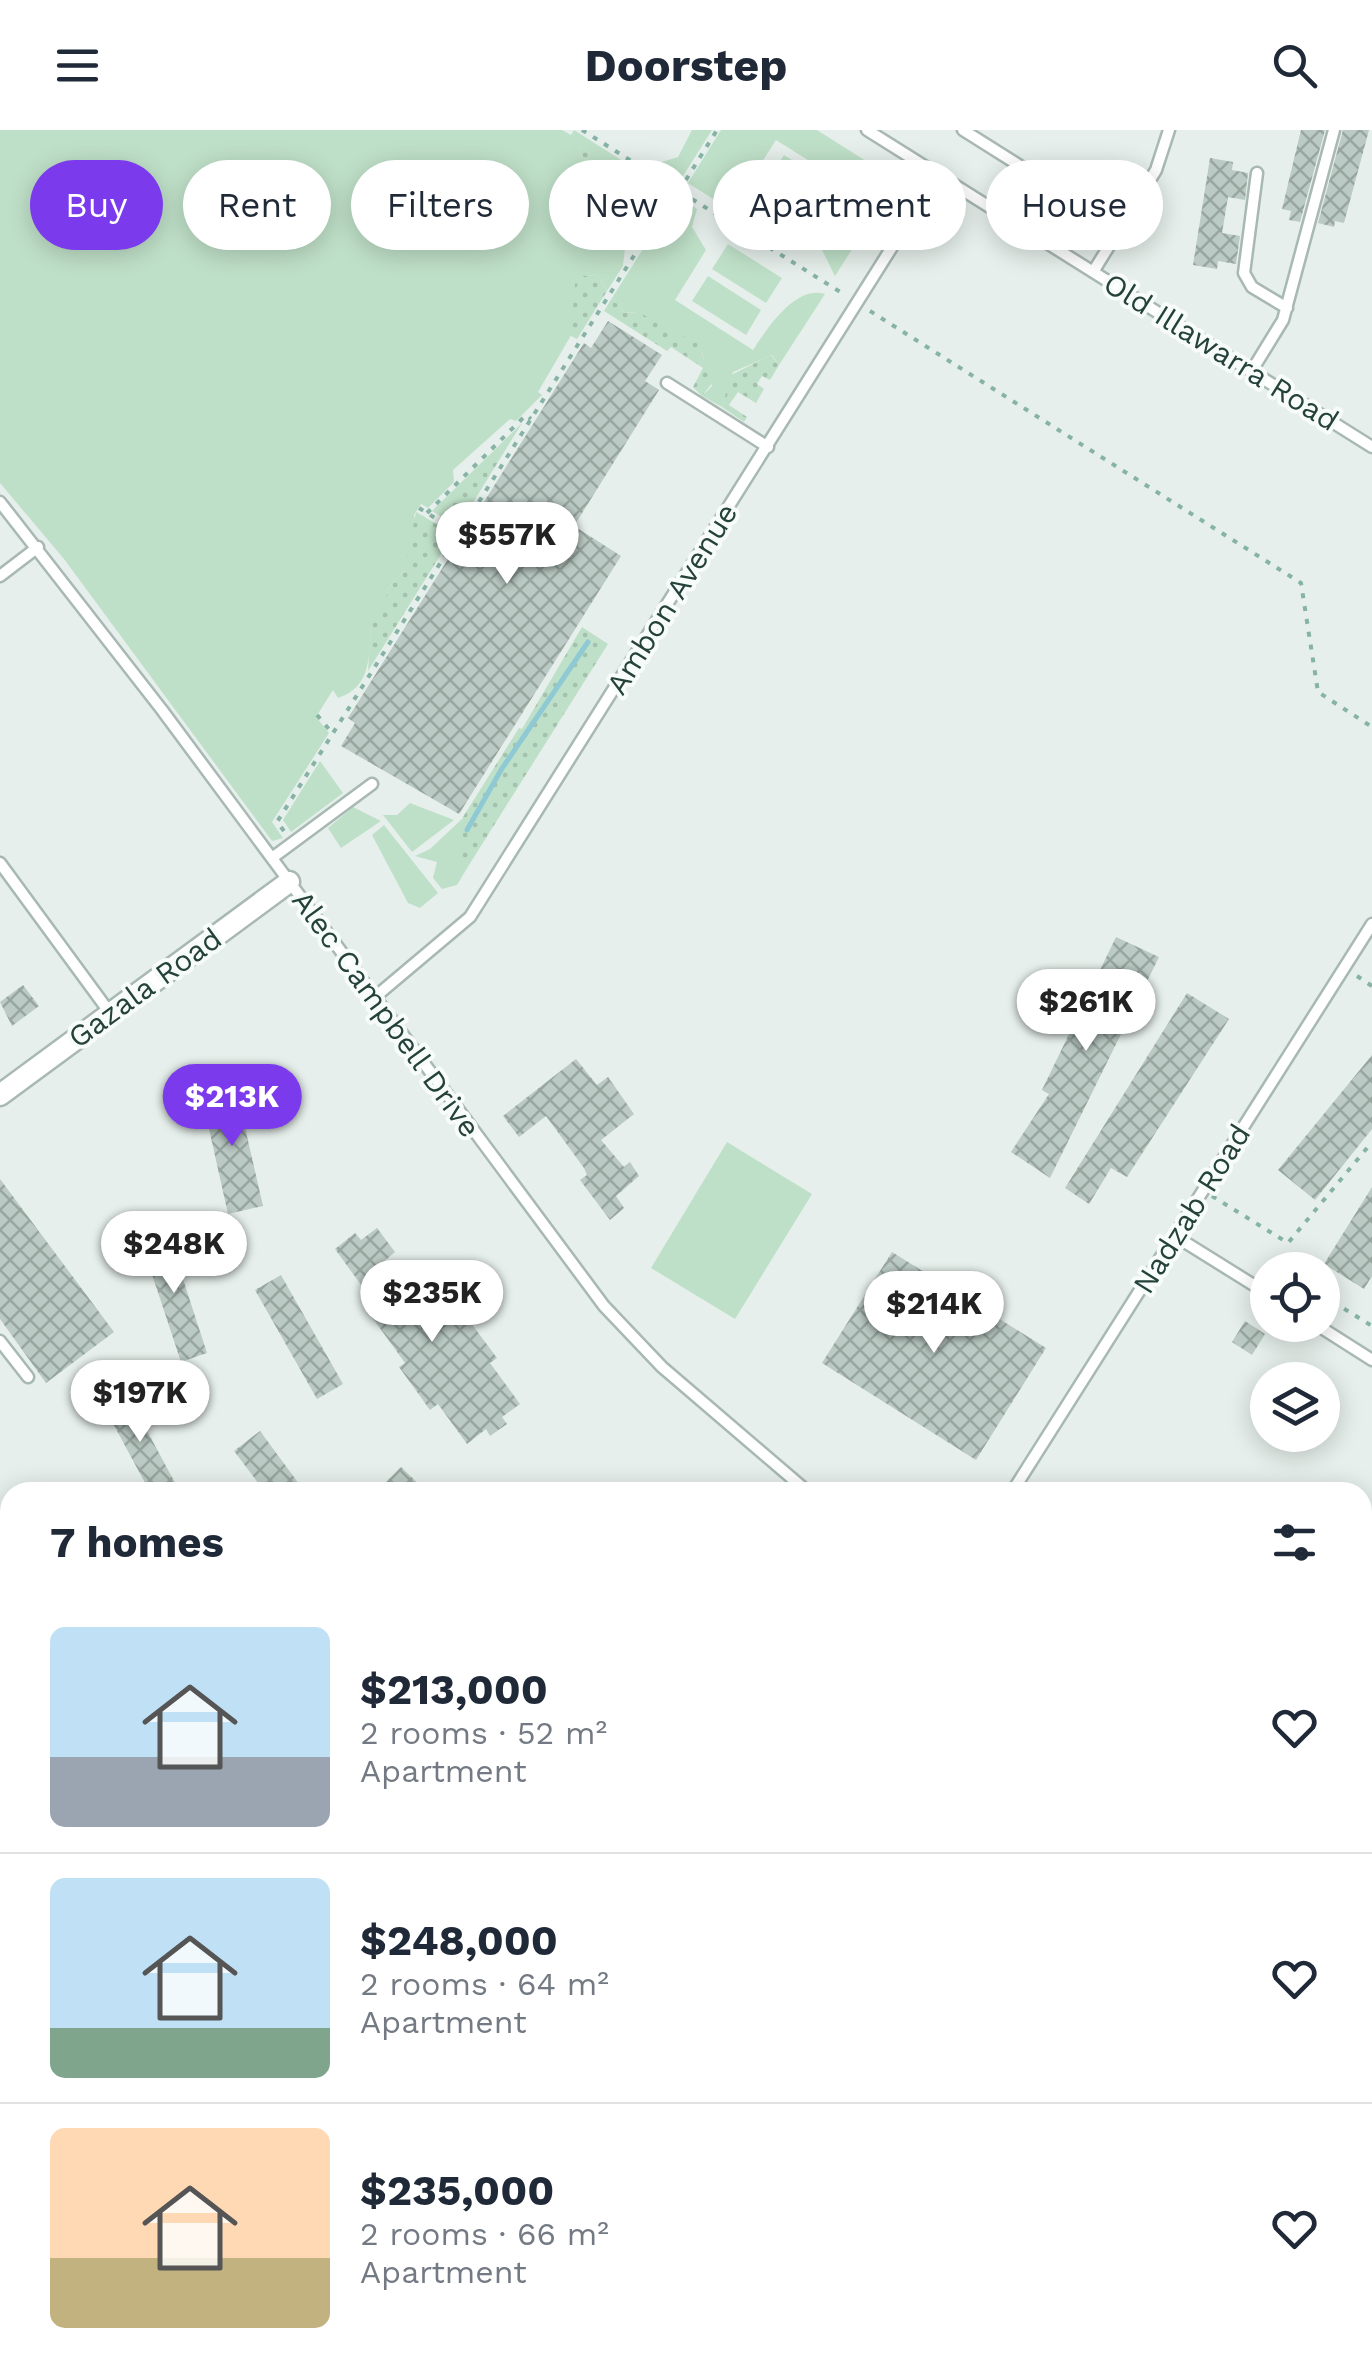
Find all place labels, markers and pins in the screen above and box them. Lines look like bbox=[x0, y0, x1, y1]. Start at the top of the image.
pin: $557K bbox=[437, 502, 577, 587]
pin: $261K bbox=[1016, 969, 1156, 1054]
pin: $213K bbox=[162, 1064, 302, 1149]
pin: $248K bbox=[104, 1211, 244, 1296]
pin: $235K bbox=[362, 1260, 502, 1345]
pin: $214K bbox=[864, 1271, 1004, 1356]
pin: $197K bbox=[70, 1360, 210, 1445]

